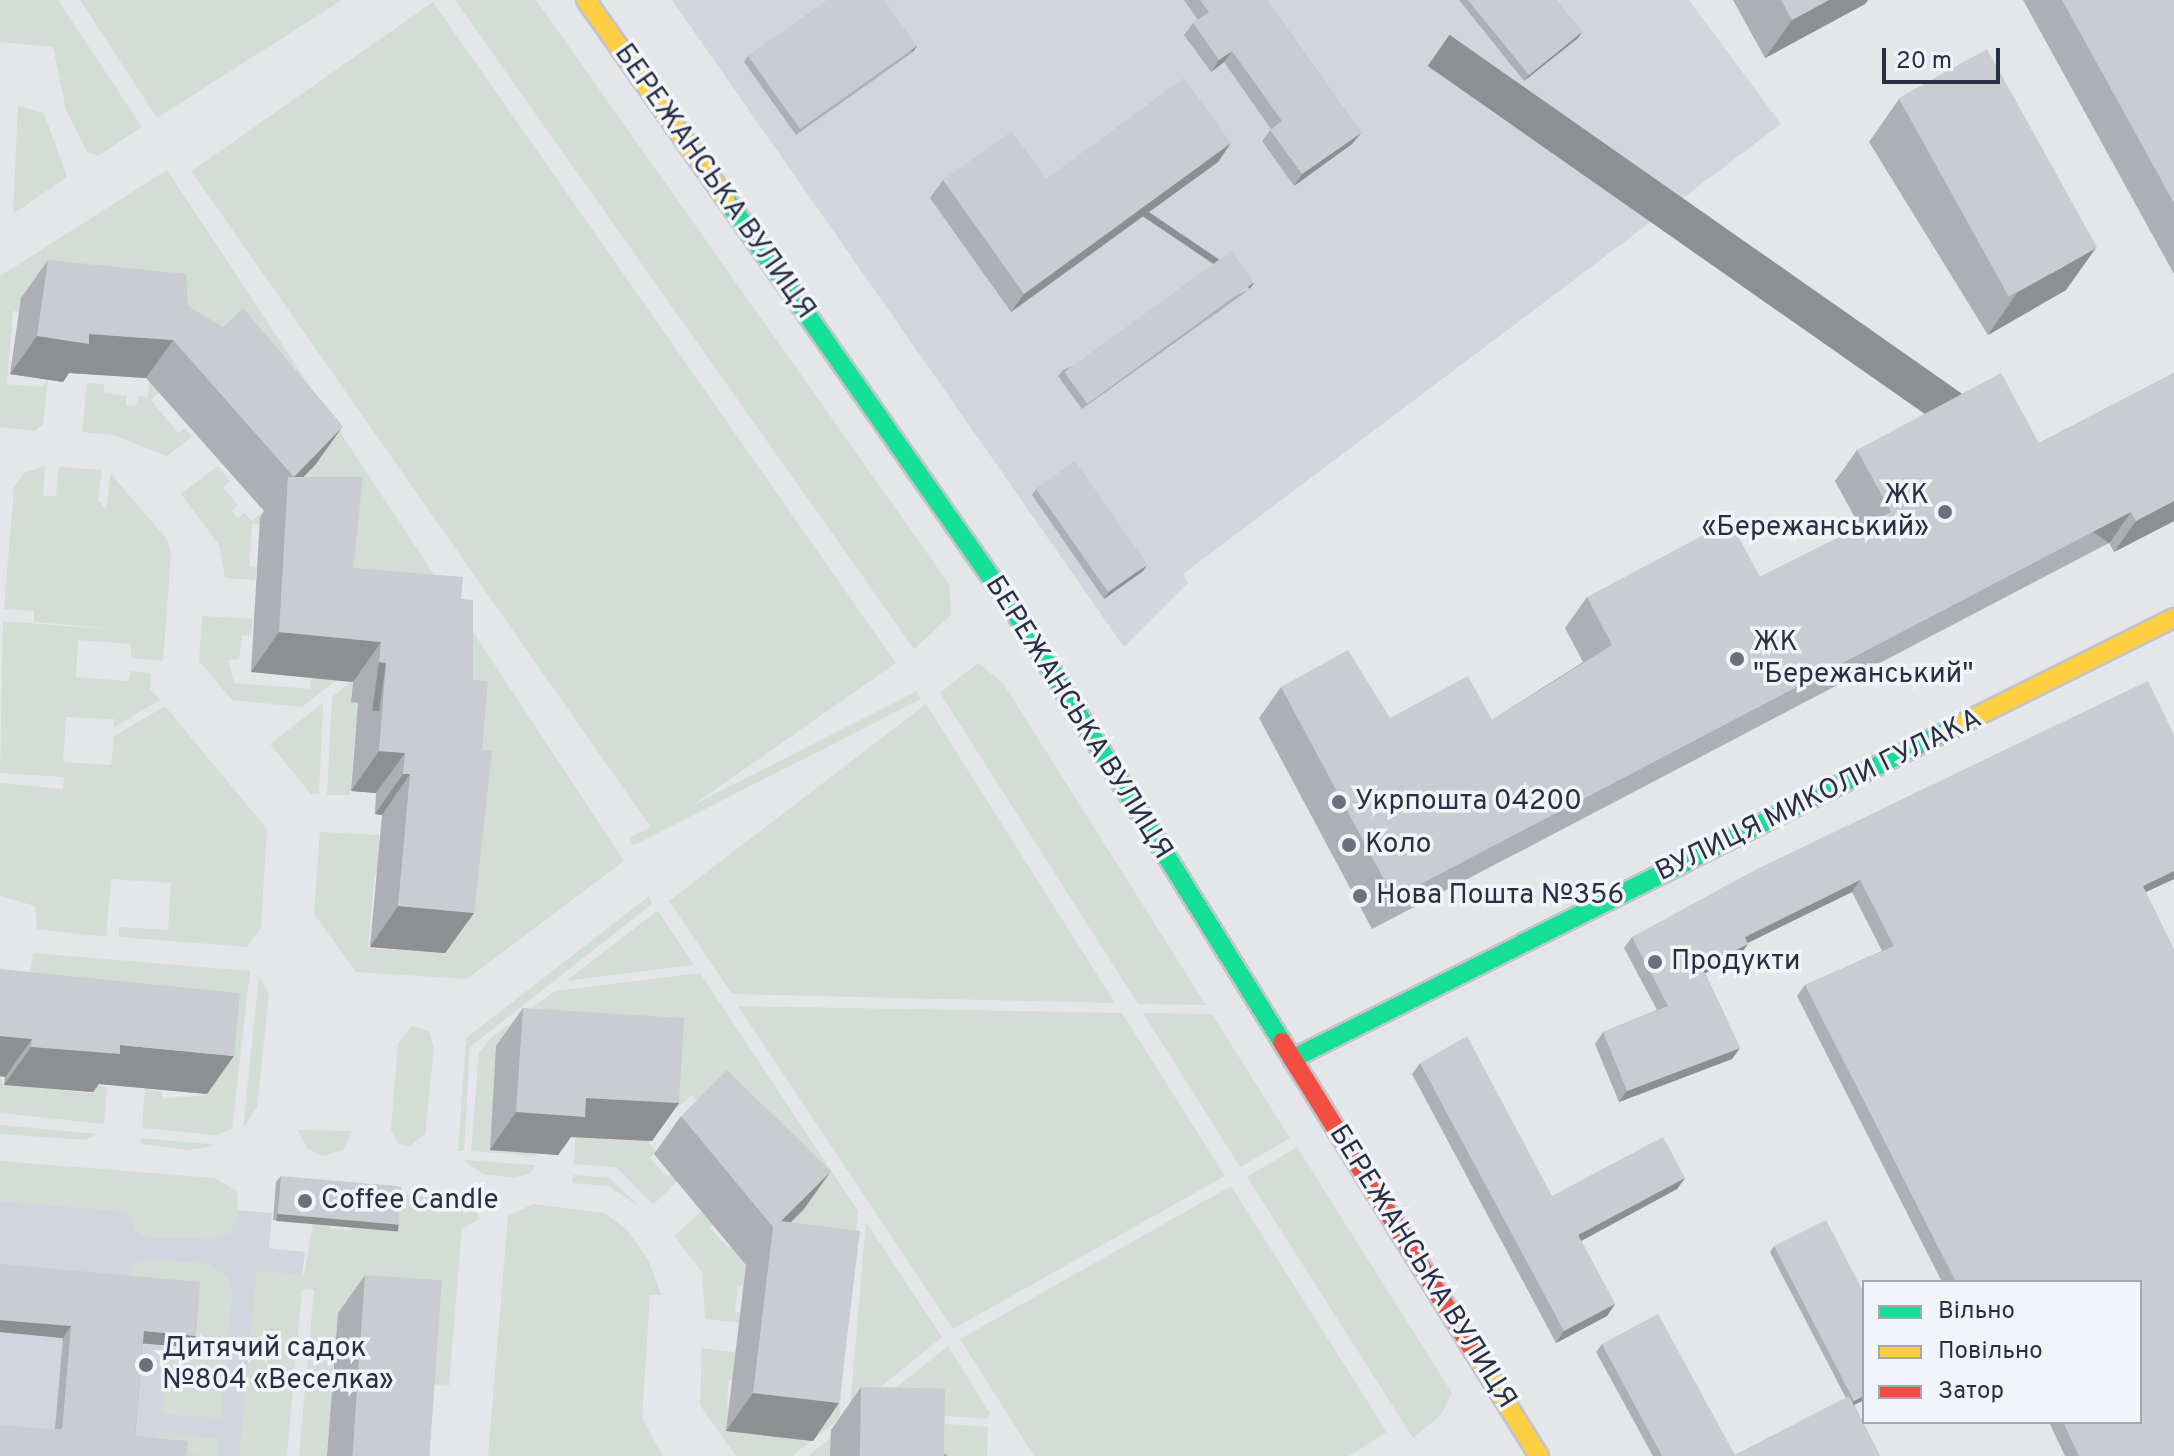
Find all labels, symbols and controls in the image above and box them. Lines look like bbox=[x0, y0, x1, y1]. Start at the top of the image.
scale bar bbox=[1886, 32, 2004, 82]
street label: БЕРЕЖАНСЬКА ВУЛИЦЯ bbox=[606, 38, 822, 326]
text: 20 m bbox=[1896, 47, 1952, 77]
place label: ЖК «Бережанський» bbox=[1702, 479, 1929, 545]
marker: ЖК «Бережанський» bbox=[1936, 503, 1954, 521]
street label: БЕРЕЖАНСЬКА ВУЛИЦЯ bbox=[977, 570, 1179, 866]
place label: ЖК "Бережанський" bbox=[1753, 626, 1974, 692]
marker: ЖК "Бережанський" bbox=[1728, 650, 1746, 668]
street label: ВУЛИЦЯ МИКОЛИ ГУЛАКА bbox=[1651, 702, 1987, 890]
place label: Укрпошта 04200 bbox=[1355, 785, 1582, 819]
marker: Укрпошта 04200 bbox=[1330, 793, 1348, 811]
place label: Коло bbox=[1365, 828, 1431, 862]
marker: Коло bbox=[1340, 836, 1358, 854]
place label: Нова Пошта №356 bbox=[1376, 879, 1624, 913]
marker: Нова Пошта №356 bbox=[1351, 887, 1369, 905]
place label: Продукти bbox=[1671, 945, 1801, 979]
marker: Продукти bbox=[1646, 953, 1664, 971]
street label: БЕРЕЖАНСЬКА ВУЛИЦЯ bbox=[1321, 1119, 1523, 1415]
place label: Coffee Candle bbox=[321, 1184, 498, 1218]
marker: Coffee Candle bbox=[296, 1192, 314, 1210]
legend bbox=[1862, 1280, 2142, 1424]
text: Вільно bbox=[1938, 1297, 2015, 1327]
place label: Дитячий садок №804 «Веселка» bbox=[162, 1332, 394, 1398]
text: Повільно bbox=[1938, 1337, 2043, 1367]
marker: Дитячий садок №804 «Веселка» bbox=[137, 1356, 155, 1374]
text: Затор bbox=[1938, 1377, 2004, 1407]

